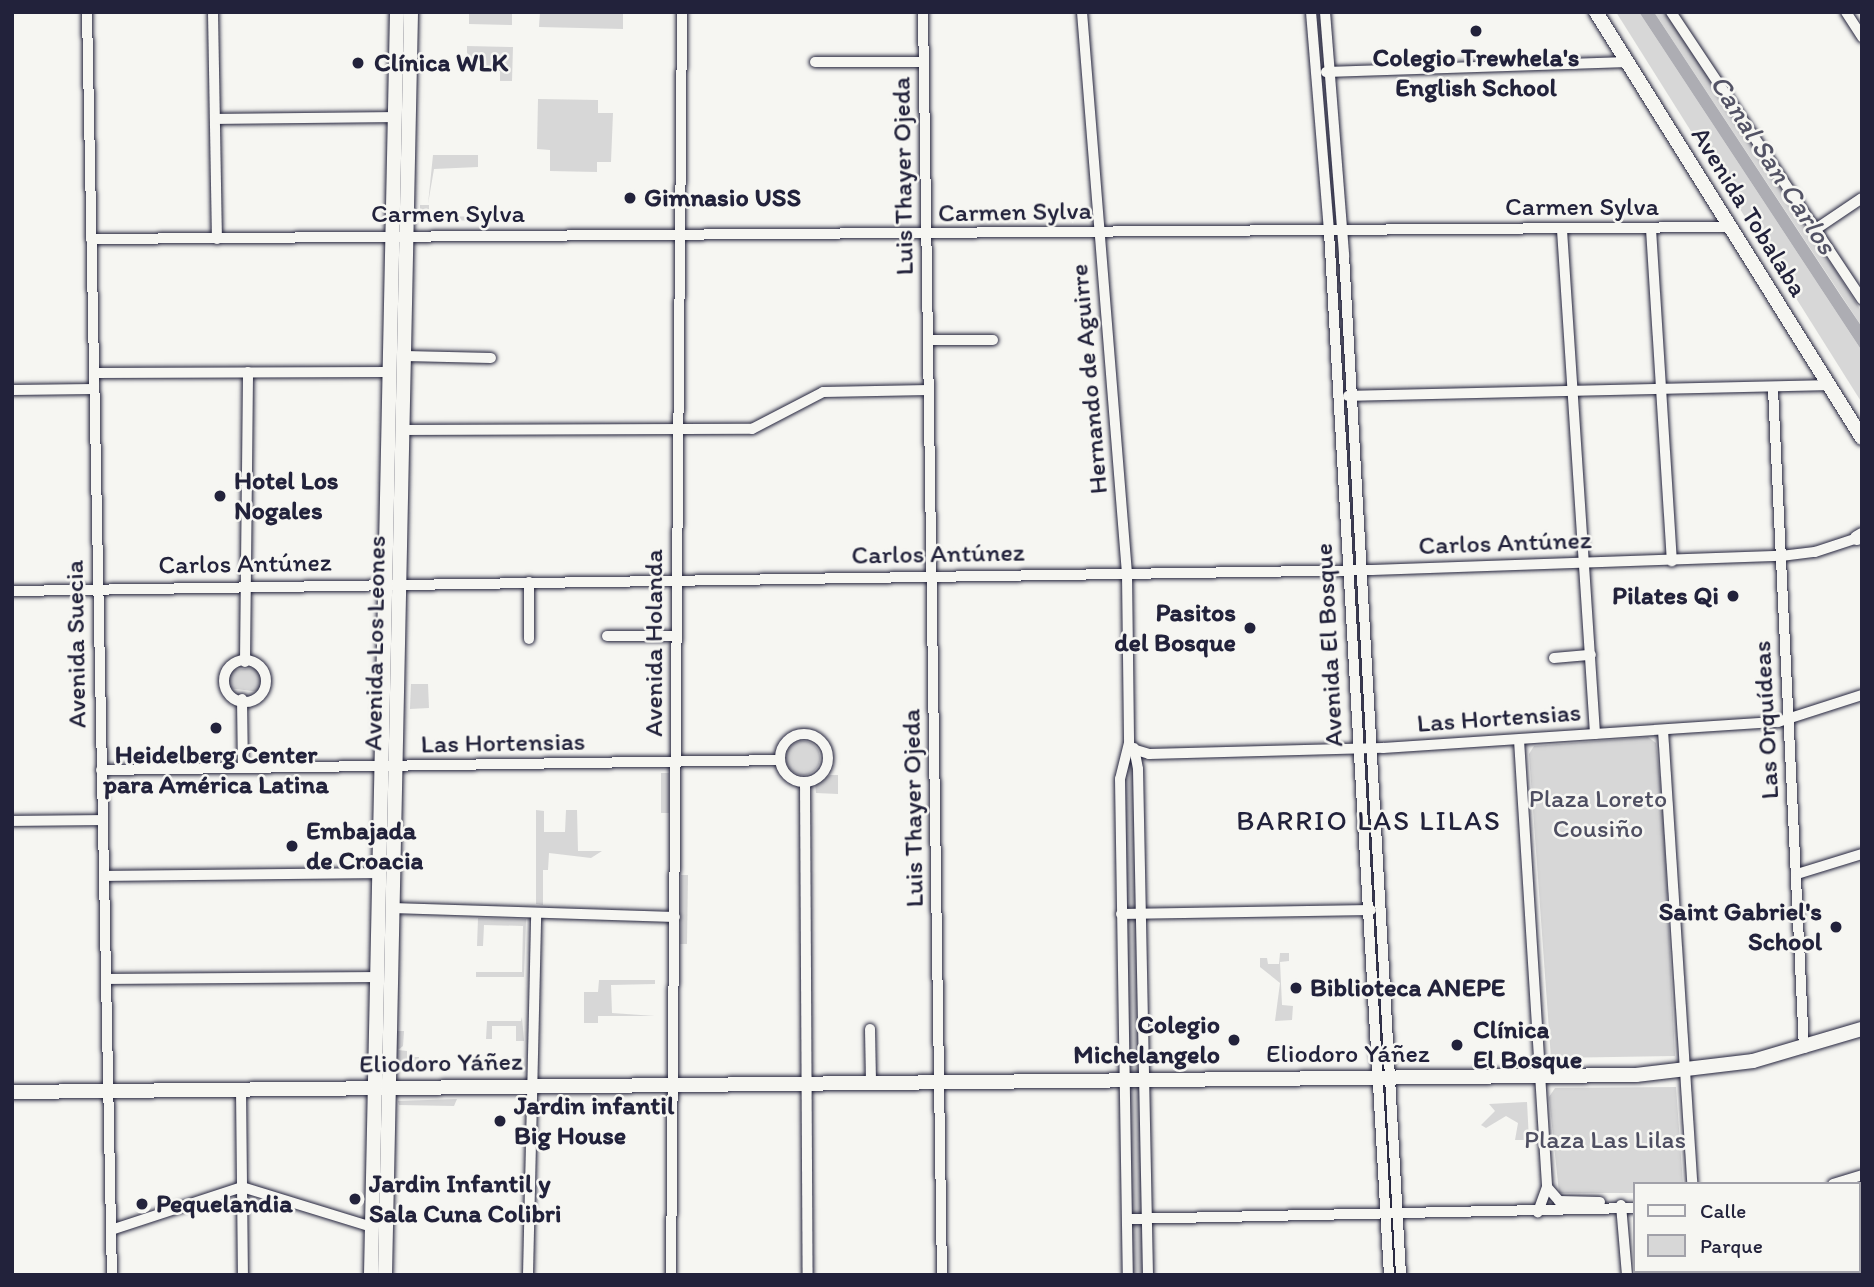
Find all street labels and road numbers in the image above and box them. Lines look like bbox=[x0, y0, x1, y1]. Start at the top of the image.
street label: Luis Thayer Ojeda bbox=[886, 76, 920, 276]
street label: Avenida Tobalaba bbox=[1684, 121, 1814, 303]
street label: Carmen Sylva bbox=[1505, 191, 1659, 223]
street label: Carmen Sylva bbox=[938, 195, 1092, 229]
street label: Carmen Sylva bbox=[371, 198, 525, 230]
street label: Hernando de Aguirre bbox=[1063, 262, 1115, 496]
street label: Carlos Antúnez bbox=[1418, 524, 1592, 562]
street label: Avenida Los Leones bbox=[358, 535, 392, 751]
street label: Carlos Antúnez bbox=[851, 537, 1025, 571]
street label: Avenida El Bosque bbox=[1308, 542, 1350, 748]
street label: Carlos Antúnez bbox=[158, 547, 332, 581]
street label: Avenida Holanda bbox=[638, 549, 670, 737]
street label: Avenida Suecia bbox=[59, 560, 93, 728]
street label: Las Orquídeas bbox=[1746, 640, 1786, 800]
street label: Las Hortensias bbox=[1415, 697, 1583, 739]
street label: Luis Thayer Ojeda bbox=[896, 708, 930, 908]
street label: Las Hortensias bbox=[420, 726, 586, 760]
street label: Eliodoro Yáñez bbox=[1266, 1038, 1430, 1070]
street label: Eliodoro Yáñez bbox=[359, 1046, 523, 1080]

